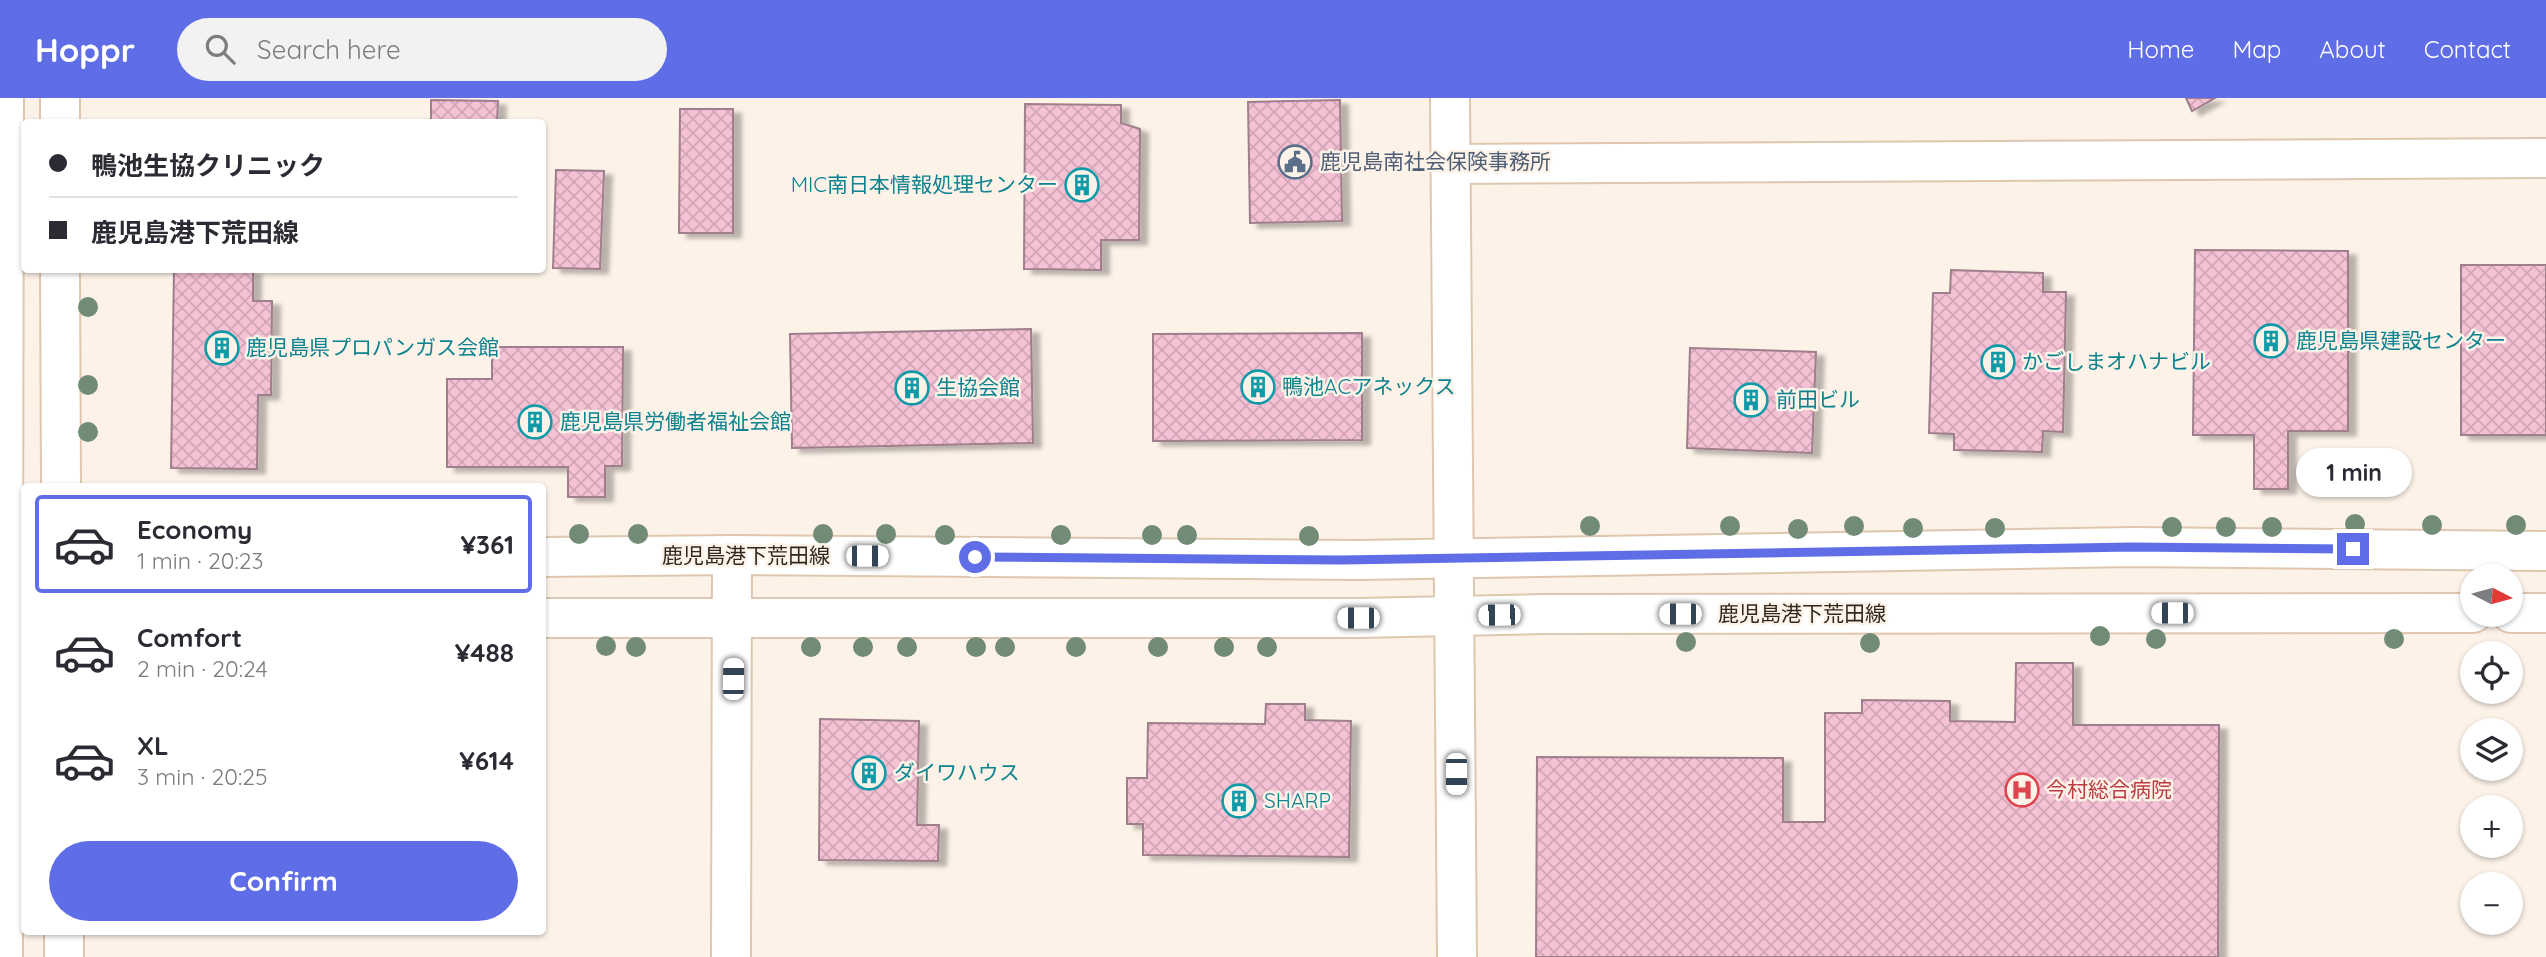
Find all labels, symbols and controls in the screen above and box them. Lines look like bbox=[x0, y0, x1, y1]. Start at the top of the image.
search box bbox=[177, 18, 667, 81]
text: Hoppr bbox=[35, 29, 135, 70]
icon: search bbox=[201, 30, 239, 68]
text: Search here bbox=[257, 33, 401, 66]
text: Home bbox=[2127, 34, 2194, 64]
text: Map bbox=[2232, 34, 2281, 64]
text: About bbox=[2319, 34, 2386, 64]
text: Contact bbox=[2424, 34, 2511, 64]
public building icon: 鹿児島南社会保険事務所 bbox=[1276, 143, 1314, 181]
place label: 鹿児島南社会保険事務所 bbox=[1320, 148, 1551, 174]
text: 鴨池生協クリニック bbox=[91, 149, 325, 182]
building icon: MIC南日本情報処理センター bbox=[1063, 166, 1101, 204]
place label: MIC南日本情報処理センター bbox=[791, 171, 1058, 197]
text: 鹿児島港下荒田線 bbox=[91, 216, 299, 249]
building icon: 鹿児島県建設センター bbox=[2252, 322, 2290, 360]
place label: 鹿児島県建設センター bbox=[2296, 327, 2506, 353]
building icon: 鹿児島県プロパンガス会館 bbox=[203, 329, 241, 367]
place label: 鹿児島県プロパンガス会館 bbox=[246, 334, 499, 360]
building icon: かごしまオハナビル bbox=[1979, 343, 2017, 381]
place label: かごしまオハナビル bbox=[2022, 348, 2211, 374]
building icon: 鴨池ACアネックス bbox=[1239, 368, 1277, 406]
building icon: 生協会館 bbox=[893, 369, 931, 407]
place label: 鴨池ACアネックス bbox=[1282, 373, 1456, 399]
place label: 生協会館 bbox=[936, 374, 1020, 400]
building icon: 前田ビル bbox=[1732, 381, 1770, 419]
place label: 前田ビル bbox=[1776, 386, 1860, 412]
building icon: 鹿児島県労働者福祉会館 bbox=[516, 403, 554, 441]
place label: 鹿児島県労働者福祉会館 bbox=[560, 408, 791, 434]
callout: 1 min bbox=[2295, 448, 2411, 496]
text: 1 min bbox=[2326, 458, 2382, 487]
icon: car bbox=[53, 513, 116, 576]
text: Economy bbox=[137, 513, 252, 546]
text: ¥361 bbox=[461, 528, 514, 561]
route end bbox=[2337, 533, 2369, 565]
route start bbox=[959, 541, 991, 573]
street label: 鹿児島港下荒田線 bbox=[662, 542, 830, 568]
text: 1 min · 20:23 bbox=[137, 546, 264, 575]
car bbox=[847, 546, 889, 567]
north arrow bbox=[2460, 564, 2524, 626]
map controls bbox=[2460, 564, 2523, 935]
street label: 鹿児島港下荒田線 bbox=[1718, 600, 1886, 626]
car bbox=[2152, 603, 2194, 624]
car bbox=[1478, 604, 1521, 626]
car bbox=[1660, 604, 1702, 625]
car bbox=[1338, 608, 1380, 629]
icon: car bbox=[53, 621, 116, 684]
text: Comfort bbox=[137, 621, 242, 654]
text: ¥488 bbox=[455, 636, 514, 669]
button: locate bbox=[2460, 641, 2523, 704]
text: 2 min · 20:24 bbox=[137, 654, 268, 683]
car bbox=[723, 658, 744, 700]
button: layers bbox=[2460, 718, 2523, 781]
icon: car bbox=[53, 729, 116, 792]
text: XL bbox=[137, 729, 169, 762]
text: ¥614 bbox=[459, 744, 514, 777]
car bbox=[1446, 753, 1467, 795]
building icon: ダイワハウス bbox=[850, 754, 888, 792]
place label: ダイワハウス bbox=[894, 759, 1020, 785]
text: 3 min · 20:25 bbox=[137, 762, 268, 791]
hospital icon: 今村総合病院 bbox=[2003, 771, 2041, 809]
place label: 今村総合病院 bbox=[2046, 776, 2172, 802]
building icon: SHARP bbox=[1220, 782, 1258, 820]
place label: SHARP bbox=[1264, 787, 1331, 813]
button: + bbox=[2460, 795, 2523, 858]
button: Confirm bbox=[49, 841, 518, 921]
button: − bbox=[2460, 872, 2523, 935]

